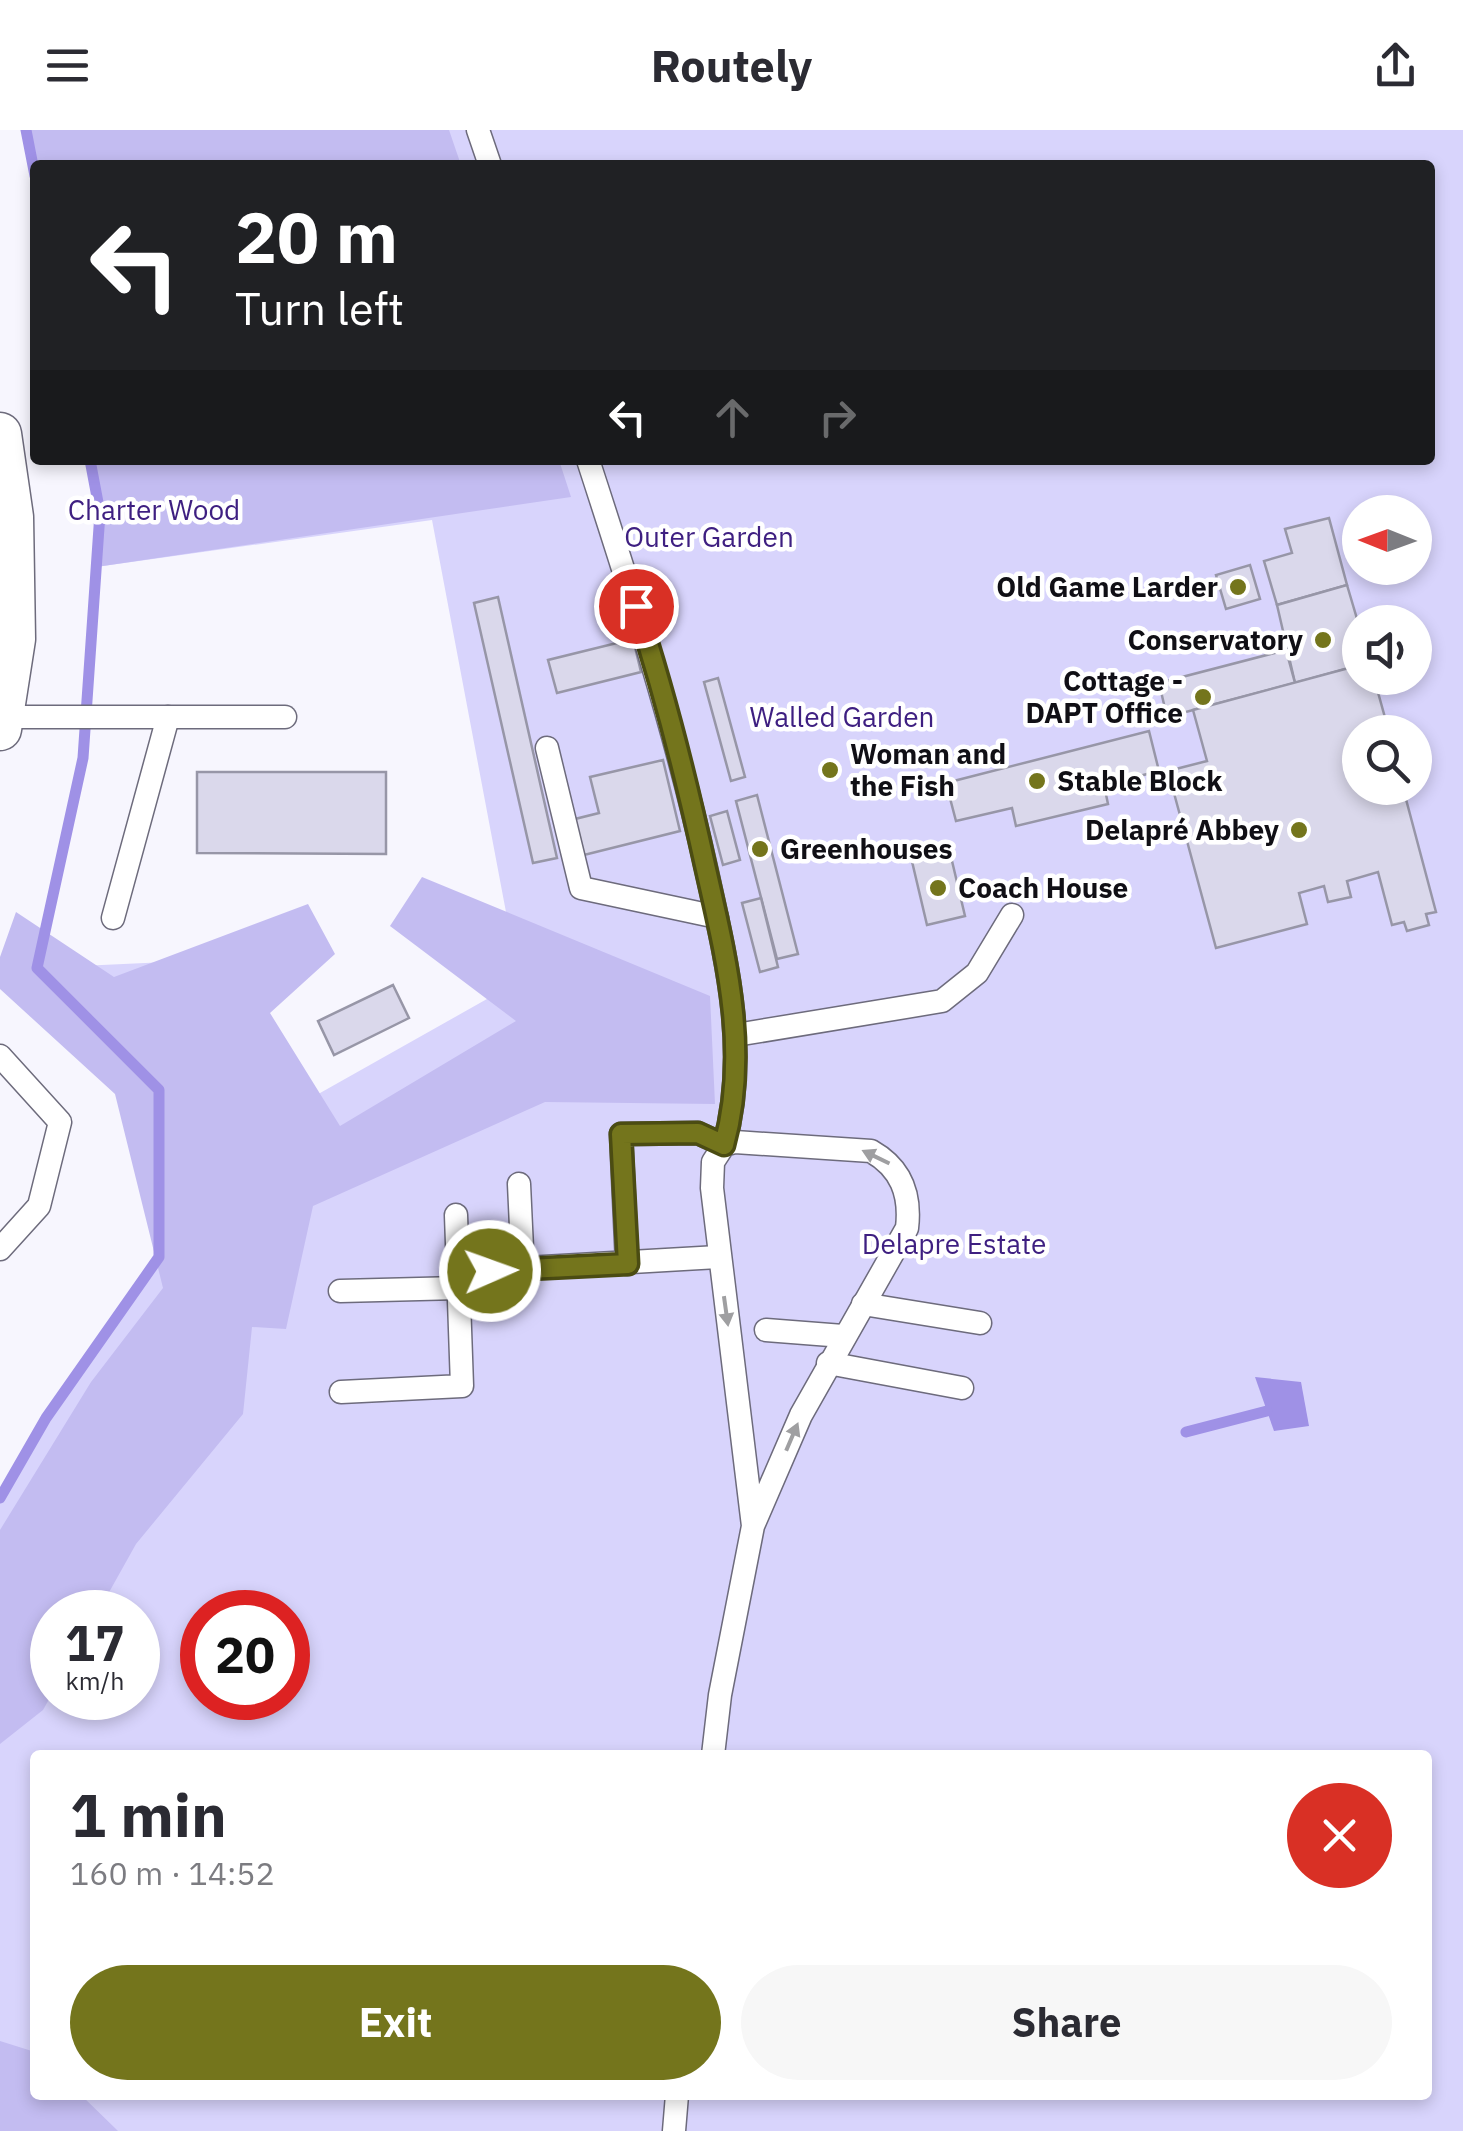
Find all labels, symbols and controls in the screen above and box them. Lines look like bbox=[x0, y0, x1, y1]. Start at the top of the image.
text: Routely bbox=[651, 36, 812, 94]
icon: menu bbox=[40, 38, 95, 93]
icon: share bbox=[1368, 38, 1423, 93]
text: 20 m bbox=[235, 191, 398, 282]
icon: left bbox=[70, 200, 200, 330]
text: Turn left bbox=[235, 279, 404, 337]
icon: left bbox=[600, 390, 655, 445]
icon: ahead bbox=[705, 390, 760, 445]
icon: right bbox=[810, 390, 865, 445]
park label: Charter Wood bbox=[68, 491, 240, 528]
north arrow bbox=[1342, 495, 1432, 585]
map controls bbox=[1342, 495, 1432, 805]
park label: Outer Garden bbox=[624, 518, 794, 555]
pin bbox=[594, 564, 679, 649]
place label: Old Game Larder bbox=[996, 568, 1218, 605]
marker: Old Game Larder bbox=[1227, 576, 1249, 598]
icon: arrive bbox=[609, 579, 664, 634]
button: sound bbox=[1342, 605, 1432, 695]
place label: Conservatory bbox=[1127, 621, 1303, 658]
marker: Conservatory bbox=[1312, 629, 1334, 651]
place label: Cottage - DAPT Office bbox=[1026, 662, 1183, 731]
marker: Cottage - DAPT Office bbox=[1192, 686, 1214, 708]
park label: Walled Garden bbox=[750, 698, 934, 735]
button: search bbox=[1342, 715, 1432, 805]
place label: Woman and the Fish bbox=[850, 735, 1006, 804]
marker: Woman and the Fish bbox=[819, 759, 841, 781]
place label: Stable Block bbox=[1057, 762, 1223, 799]
marker: Stable Block bbox=[1026, 770, 1048, 792]
place label: Delapré Abbey bbox=[1085, 811, 1279, 848]
marker: Delapré Abbey bbox=[1288, 819, 1310, 841]
place label: Greenhouses bbox=[780, 830, 953, 867]
marker: Greenhouses bbox=[749, 838, 771, 860]
place label: Coach House bbox=[958, 869, 1128, 906]
marker: Coach House bbox=[927, 877, 949, 899]
one-way arrow bbox=[861, 1149, 890, 1166]
position arrow bbox=[438, 1219, 542, 1323]
park label: Delapre Estate bbox=[862, 1225, 1046, 1262]
one-way arrow bbox=[719, 1296, 735, 1327]
one-way arrow bbox=[784, 1422, 800, 1452]
speed limit sign: 20 bbox=[180, 1590, 310, 1720]
text: 17 bbox=[65, 1610, 125, 1675]
text: km/h bbox=[66, 1664, 124, 1697]
text: 1 min bbox=[70, 1775, 227, 1854]
button: close bbox=[1287, 1783, 1392, 1888]
text: 160 m · 14:52 bbox=[70, 1852, 275, 1894]
button: Exit bbox=[70, 1965, 721, 2080]
button: Share bbox=[741, 1965, 1392, 2080]

